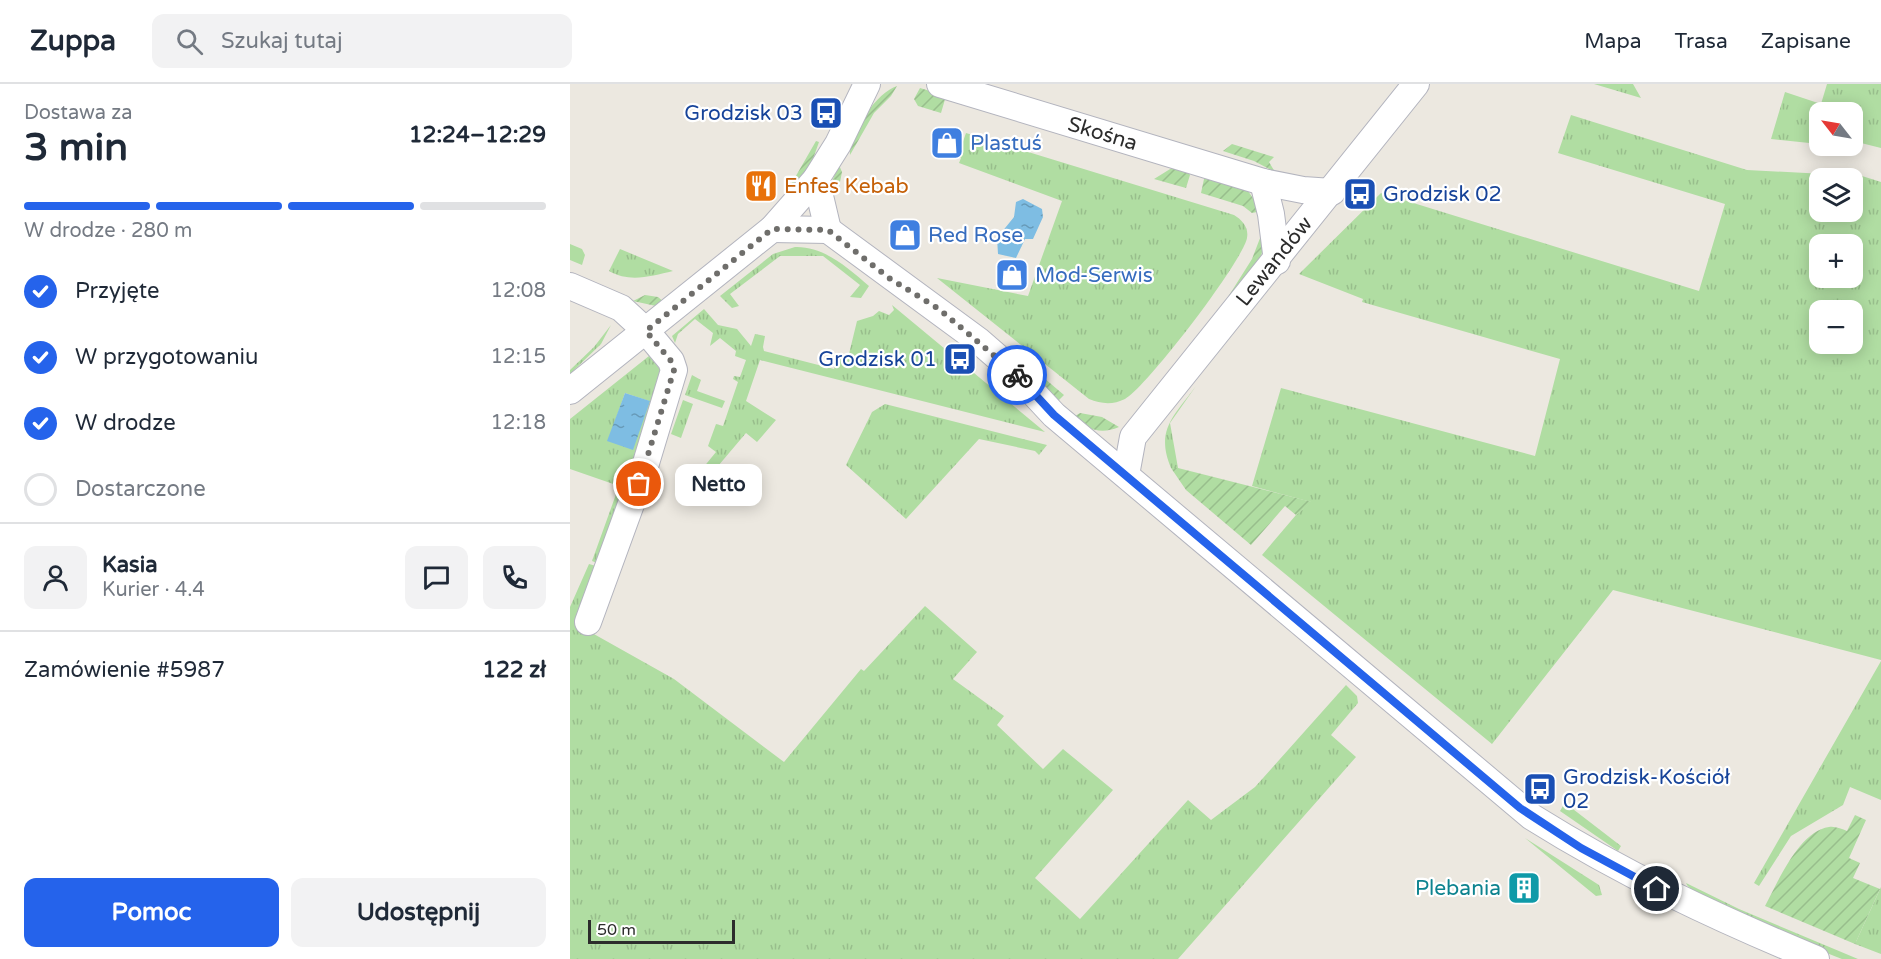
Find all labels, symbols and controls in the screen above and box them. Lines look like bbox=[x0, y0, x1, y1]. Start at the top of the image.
search box bbox=[152, 14, 572, 68]
text: Zuppa bbox=[30, 24, 116, 58]
icon: search bbox=[173, 25, 206, 58]
text: Szukaj tutaj bbox=[221, 28, 343, 54]
text: Mapa bbox=[1584, 29, 1641, 54]
text: Trasa bbox=[1674, 29, 1728, 54]
text: Zapisane bbox=[1761, 29, 1851, 54]
bus stop icon: Grodzisk 03 bbox=[808, 95, 844, 131]
text: Dostawa za bbox=[24, 101, 132, 125]
place label: Grodzisk 03 bbox=[684, 101, 803, 126]
north arrow bbox=[1809, 102, 1863, 156]
map controls bbox=[1809, 102, 1863, 354]
street label: Skośna bbox=[1065, 111, 1140, 156]
text: 12:24–12:29 bbox=[409, 122, 546, 148]
text: 3 min bbox=[24, 124, 128, 171]
shop icon: Plastuś bbox=[929, 125, 965, 161]
place label: Plastuś bbox=[970, 131, 1042, 156]
restaurant icon: Enfes Kebab bbox=[743, 168, 779, 204]
button: layers bbox=[1809, 168, 1863, 222]
place label: Enfes Kebab bbox=[784, 174, 909, 199]
bus stop icon: Grodzisk 02 bbox=[1342, 176, 1378, 212]
place label: Grodzisk 02 bbox=[1383, 182, 1502, 207]
street label: Lewandów bbox=[1231, 211, 1318, 311]
shop icon: Red Rose bbox=[887, 217, 923, 253]
text: W drodze · 280 m bbox=[24, 219, 192, 243]
place label: Red Rose bbox=[928, 223, 1023, 248]
button: + bbox=[1809, 234, 1863, 288]
shop icon: Mod-Serwis bbox=[994, 257, 1030, 293]
place label: Mod-Serwis bbox=[1035, 263, 1153, 288]
icon: check bbox=[24, 275, 57, 308]
text: Przyjęte bbox=[75, 278, 160, 304]
text: 12:08 bbox=[491, 279, 546, 303]
button: − bbox=[1809, 300, 1863, 354]
icon: check bbox=[24, 341, 57, 374]
bus stop icon: Grodzisk 01 bbox=[942, 341, 978, 377]
text: W przygotowaniu bbox=[75, 344, 258, 370]
text: 12:15 bbox=[491, 345, 546, 369]
courier bbox=[987, 345, 1047, 405]
place label: Grodzisk 01 bbox=[818, 347, 937, 372]
icon: bike bbox=[1001, 359, 1034, 392]
icon: check bbox=[24, 407, 57, 440]
text: W drodze bbox=[75, 410, 176, 436]
text: 12:18 bbox=[491, 411, 546, 435]
pin bbox=[613, 458, 664, 509]
callout: Netto bbox=[675, 463, 762, 505]
icon: bag bbox=[622, 467, 655, 500]
text: Netto bbox=[691, 473, 746, 497]
text: Dostarczone bbox=[75, 476, 206, 502]
button: person bbox=[24, 546, 87, 609]
button: chat bbox=[405, 546, 468, 609]
button: phone bbox=[483, 546, 546, 609]
text: Kasia bbox=[102, 552, 158, 578]
text: Kurier · 4.4 bbox=[102, 578, 205, 602]
text: Zamówienie #5987 bbox=[24, 657, 225, 683]
text: 122 zł bbox=[482, 657, 546, 683]
place label: Grodzisk-Kościół 02 bbox=[1563, 765, 1731, 814]
bus stop icon: Grodzisk-Kościół 02 bbox=[1522, 771, 1558, 807]
pin bbox=[1631, 863, 1682, 914]
building icon: Plebania bbox=[1506, 870, 1542, 906]
icon: home bbox=[1640, 872, 1673, 905]
place label: Plebania bbox=[1415, 876, 1501, 901]
button: Pomoc bbox=[24, 878, 279, 947]
button: Udostępnij bbox=[291, 878, 546, 947]
scale bar bbox=[588, 917, 735, 944]
text: 50 m bbox=[597, 920, 636, 940]

